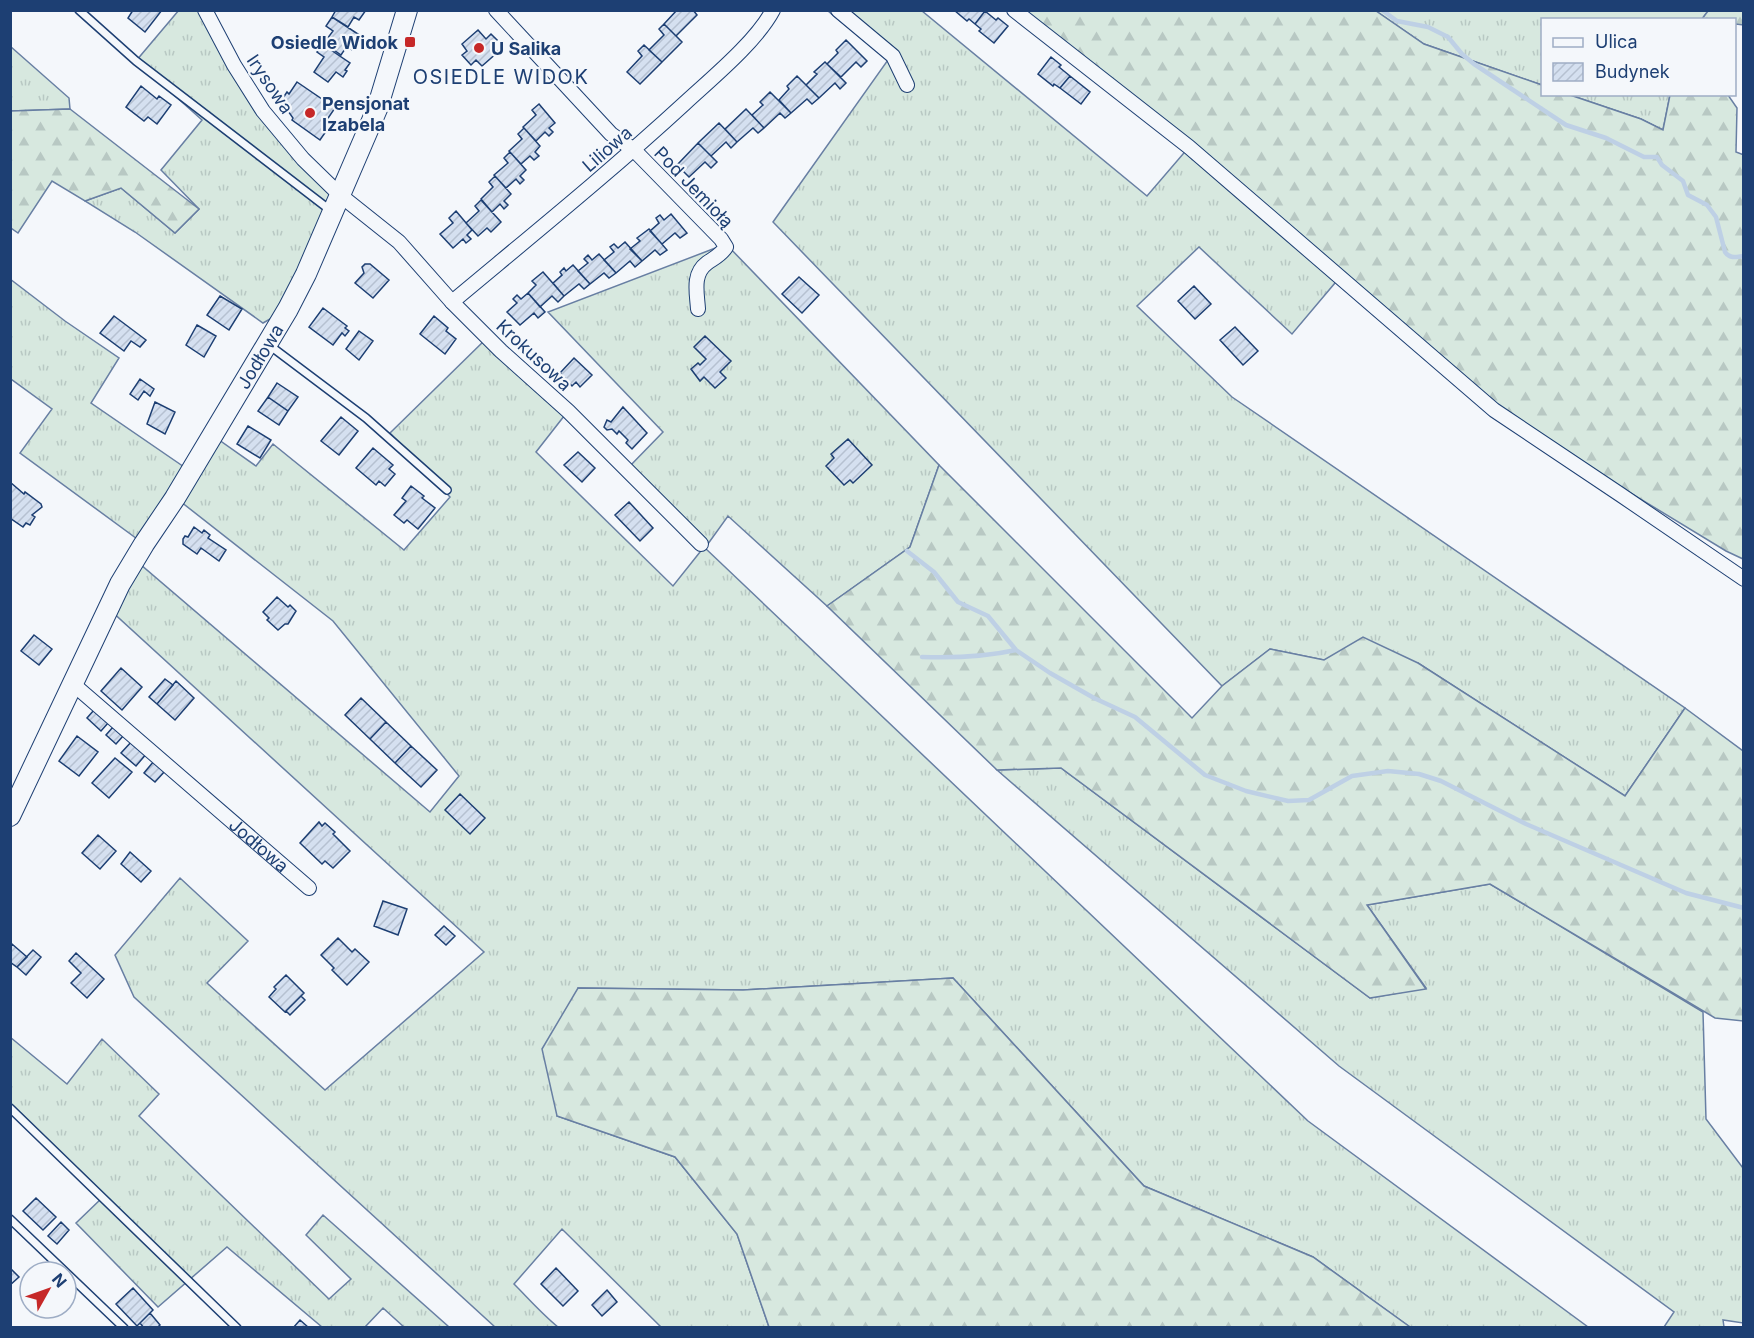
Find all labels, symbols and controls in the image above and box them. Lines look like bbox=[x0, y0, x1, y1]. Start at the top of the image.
legend bbox=[1541, 18, 1736, 96]
text: Ulica bbox=[1595, 31, 1638, 52]
place label: Osiedle Widok bbox=[271, 32, 399, 53]
marker: Osiedle Widok bbox=[403, 35, 417, 49]
place label: U Salika bbox=[491, 38, 561, 59]
marker: U Salika bbox=[472, 41, 486, 55]
street label: Irysowa bbox=[243, 50, 297, 118]
text: Budynek bbox=[1595, 61, 1670, 82]
district label: OSIEDLE WIDOK bbox=[413, 65, 589, 89]
place label: Pensjonat Izabela bbox=[322, 93, 410, 135]
marker: Pensjonat Izabela bbox=[303, 106, 317, 120]
street label: Liliowa bbox=[578, 122, 636, 176]
street label: Pod Jemiołą bbox=[650, 142, 738, 232]
street label: Krokusowa bbox=[492, 315, 576, 395]
street label: Jodłowa bbox=[232, 320, 287, 392]
street label: Jodłowa bbox=[225, 813, 293, 876]
north arrow bbox=[18, 1260, 78, 1320]
text: N bbox=[48, 1269, 71, 1291]

